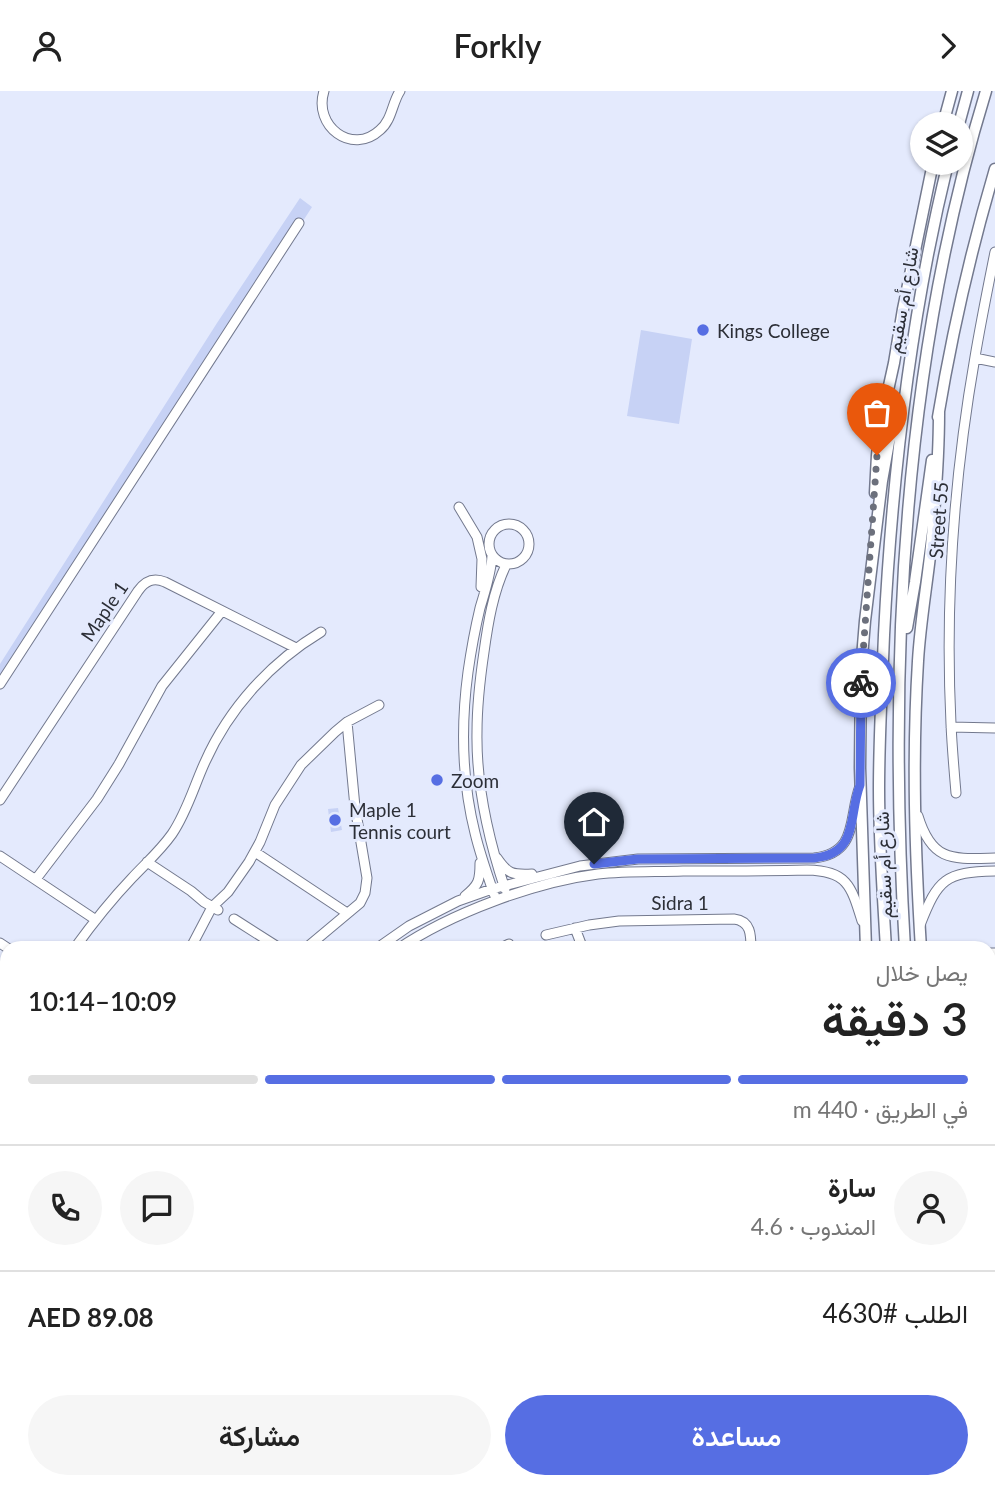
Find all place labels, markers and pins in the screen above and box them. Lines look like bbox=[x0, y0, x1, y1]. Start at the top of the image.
place label: Kings College bbox=[717, 319, 830, 342]
marker: Kings College bbox=[695, 322, 711, 338]
pin bbox=[847, 383, 907, 455]
place label: Zoom bbox=[451, 769, 499, 792]
marker: Zoom bbox=[429, 772, 445, 788]
pin bbox=[564, 792, 624, 864]
place label: Maple 1 Tennis court bbox=[349, 798, 451, 843]
marker: Maple 1 Tennis court bbox=[327, 812, 343, 828]

